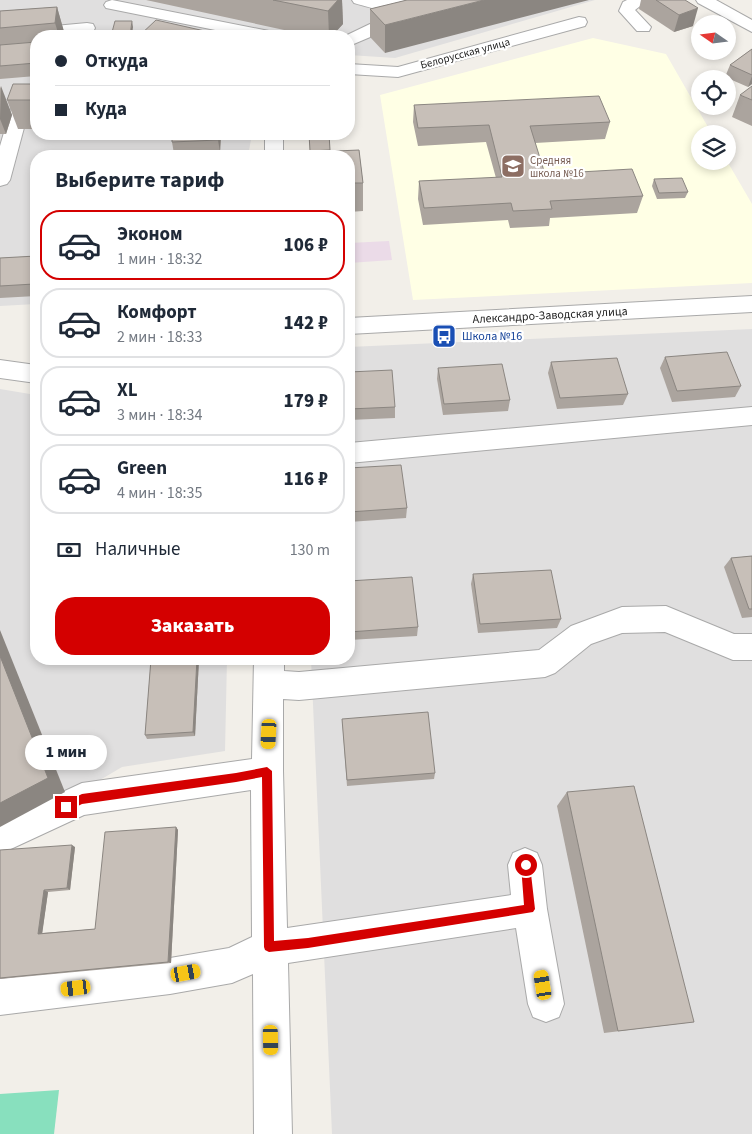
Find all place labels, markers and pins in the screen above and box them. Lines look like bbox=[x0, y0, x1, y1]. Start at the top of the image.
school or university icon: Средняя школа №16 bbox=[500, 153, 526, 179]
place label: Средняя школа №16 bbox=[530, 153, 584, 181]
bus stop icon: Школа №16 bbox=[431, 323, 457, 349]
place label: Школа №16 bbox=[462, 328, 522, 345]

